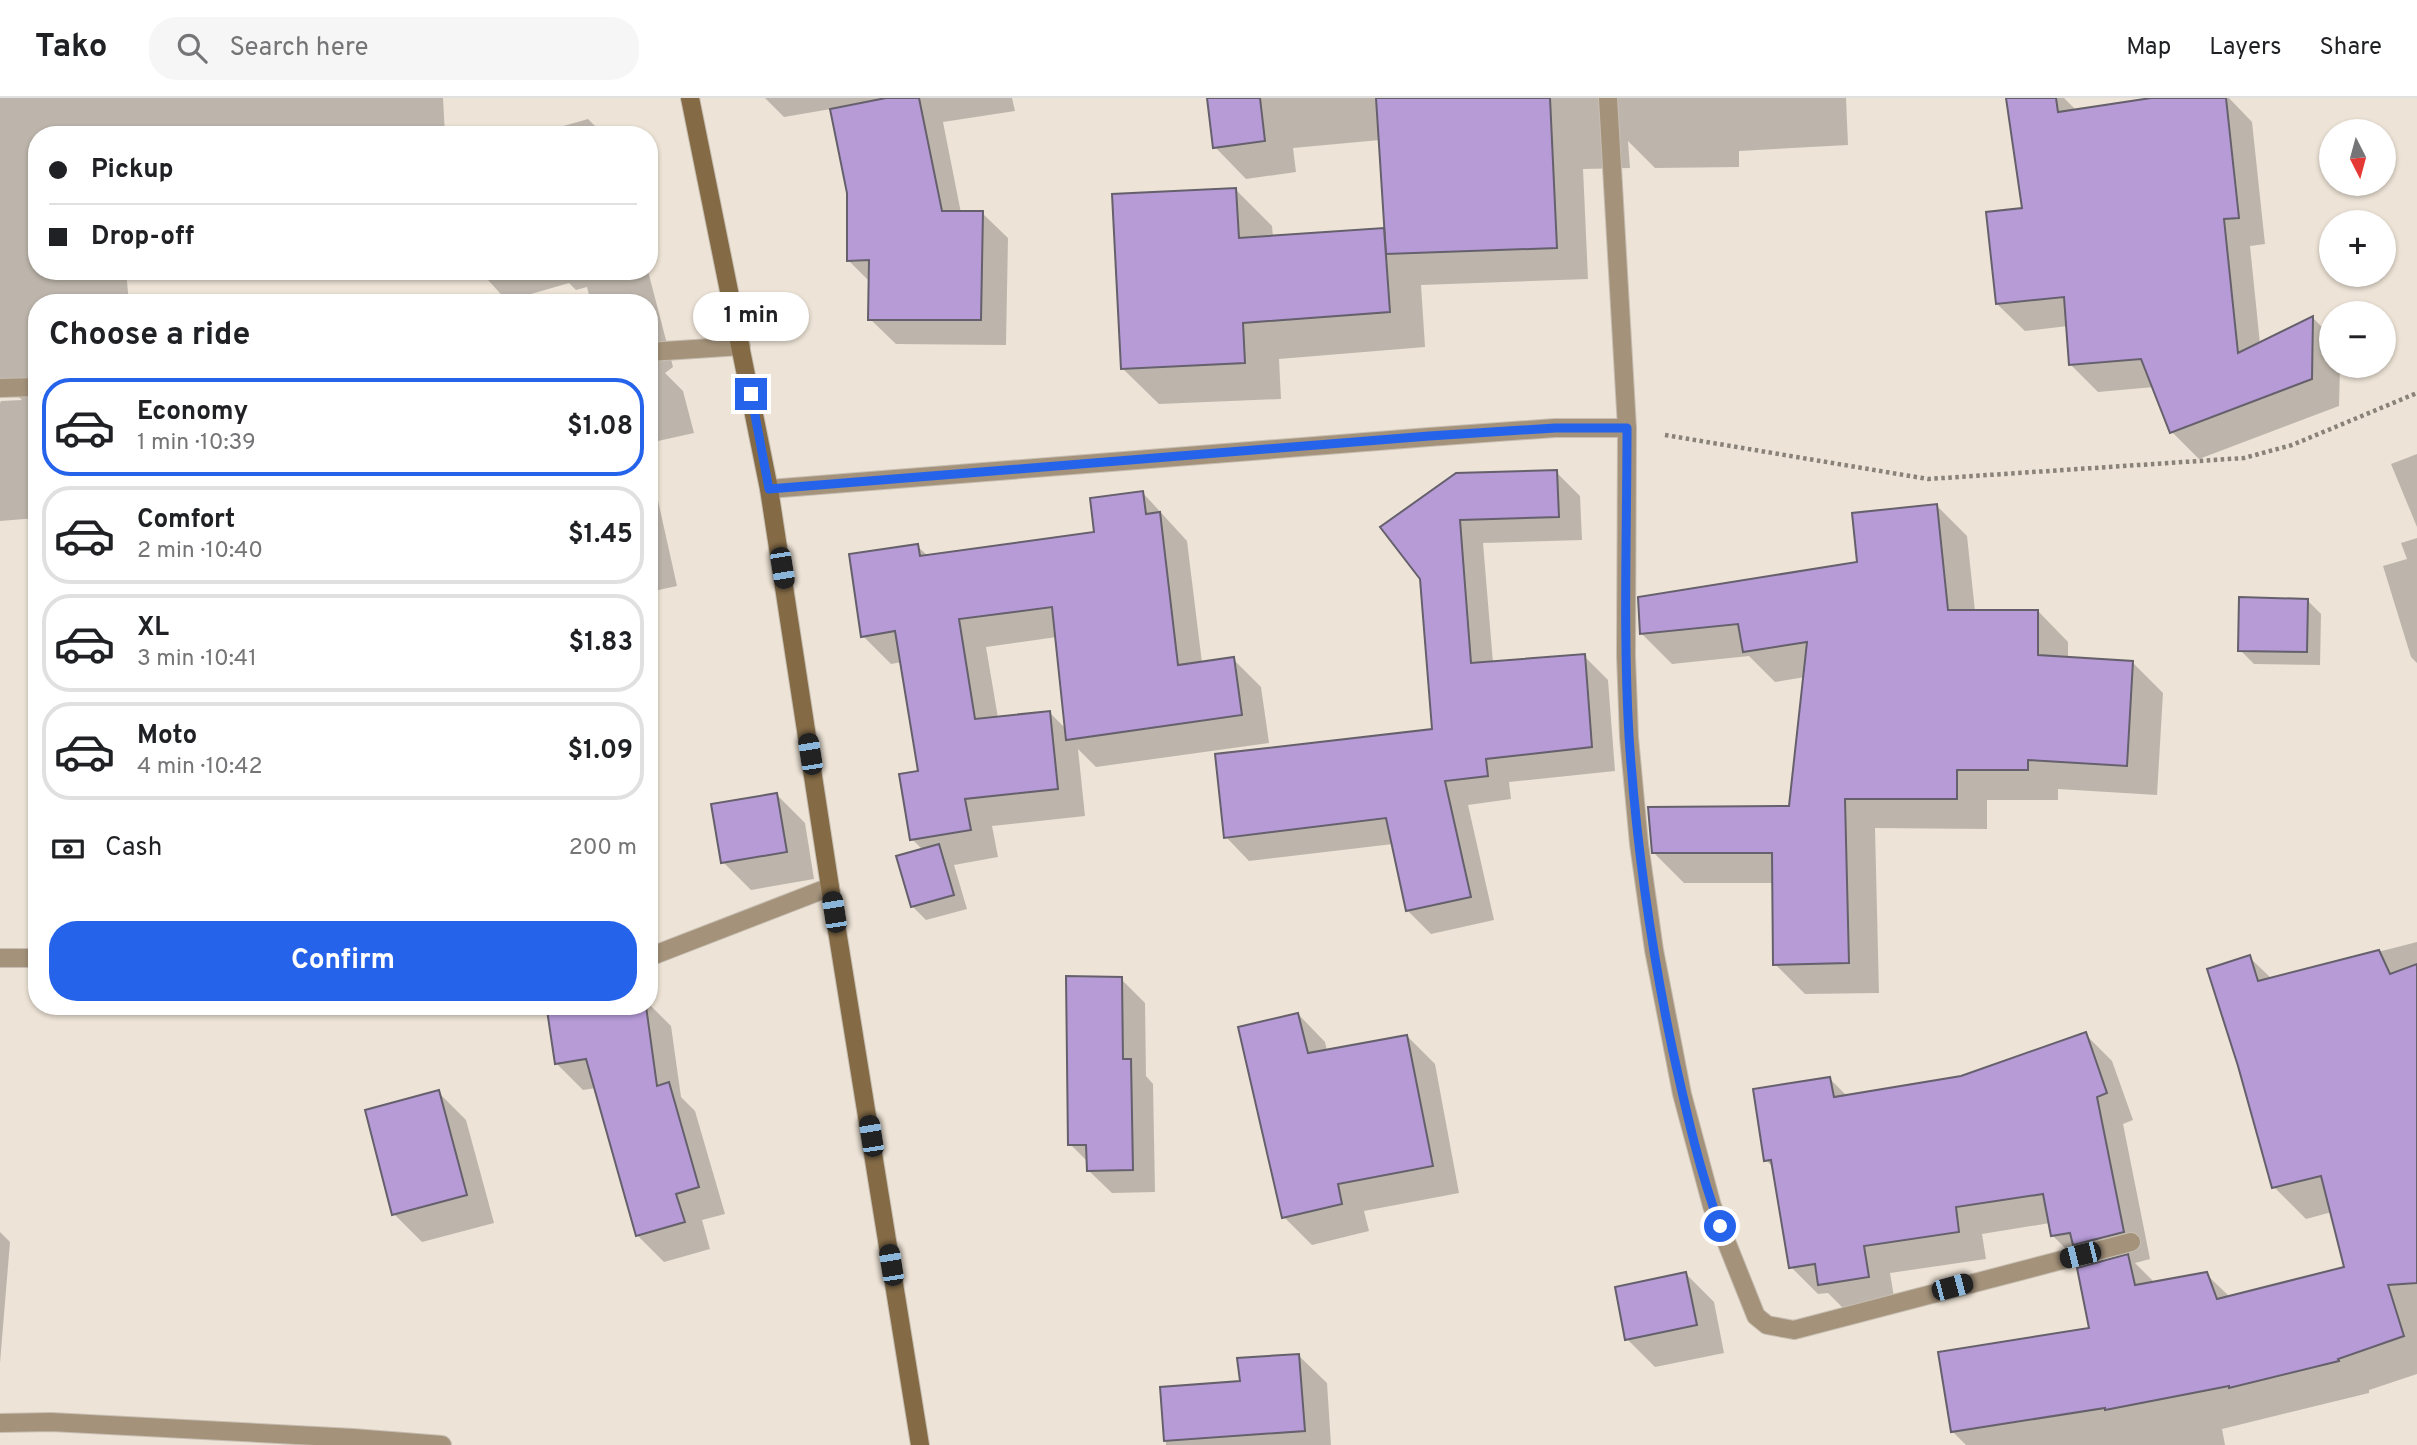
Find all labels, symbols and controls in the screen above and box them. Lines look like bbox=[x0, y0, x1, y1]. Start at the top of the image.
search box bbox=[149, 17, 639, 80]
text: Tako bbox=[35, 27, 107, 69]
icon: search bbox=[173, 29, 211, 67]
text: Search here bbox=[229, 32, 368, 65]
text: Map bbox=[2126, 33, 2171, 63]
text: Layers bbox=[2209, 33, 2281, 63]
text: Share bbox=[2319, 33, 2382, 63]
north arrow bbox=[2319, 119, 2396, 196]
map controls bbox=[2319, 119, 2396, 378]
text: Pickup bbox=[91, 154, 174, 187]
button: + bbox=[2319, 210, 2396, 287]
text: Drop-off bbox=[91, 221, 194, 254]
callout: 1 min bbox=[693, 292, 809, 342]
button: − bbox=[2319, 301, 2396, 378]
text: 1 min bbox=[723, 302, 779, 331]
text: Choose a ride bbox=[49, 316, 250, 356]
route end bbox=[735, 378, 767, 410]
icon: car bbox=[53, 396, 116, 459]
text: Economy bbox=[137, 396, 248, 429]
text: $1.08 bbox=[567, 411, 633, 444]
text: 1 min · 10:39 bbox=[137, 429, 256, 458]
icon: car bbox=[53, 504, 116, 567]
text: Comfort bbox=[137, 504, 235, 537]
text: $1.45 bbox=[568, 519, 633, 552]
text: 2 min · 10:40 bbox=[137, 537, 263, 566]
car bbox=[769, 546, 796, 590]
icon: car bbox=[53, 612, 116, 675]
text: XL bbox=[137, 612, 169, 645]
text: $1.83 bbox=[569, 627, 633, 660]
text: 3 min · 10:41 bbox=[137, 645, 257, 674]
icon: car bbox=[53, 720, 116, 783]
text: Moto bbox=[137, 720, 197, 753]
car bbox=[797, 732, 824, 776]
text: $1.09 bbox=[567, 735, 633, 768]
text: 4 min · 10:42 bbox=[137, 753, 263, 782]
icon: cash bbox=[49, 830, 87, 868]
text: Cash bbox=[105, 832, 162, 865]
text: 200 m bbox=[569, 834, 637, 863]
car bbox=[821, 890, 848, 934]
button: Confirm bbox=[49, 921, 637, 1001]
car bbox=[858, 1114, 885, 1158]
route start bbox=[1704, 1210, 1736, 1242]
car bbox=[2058, 1240, 2103, 1270]
car bbox=[878, 1243, 905, 1287]
car bbox=[1929, 1271, 1976, 1303]

